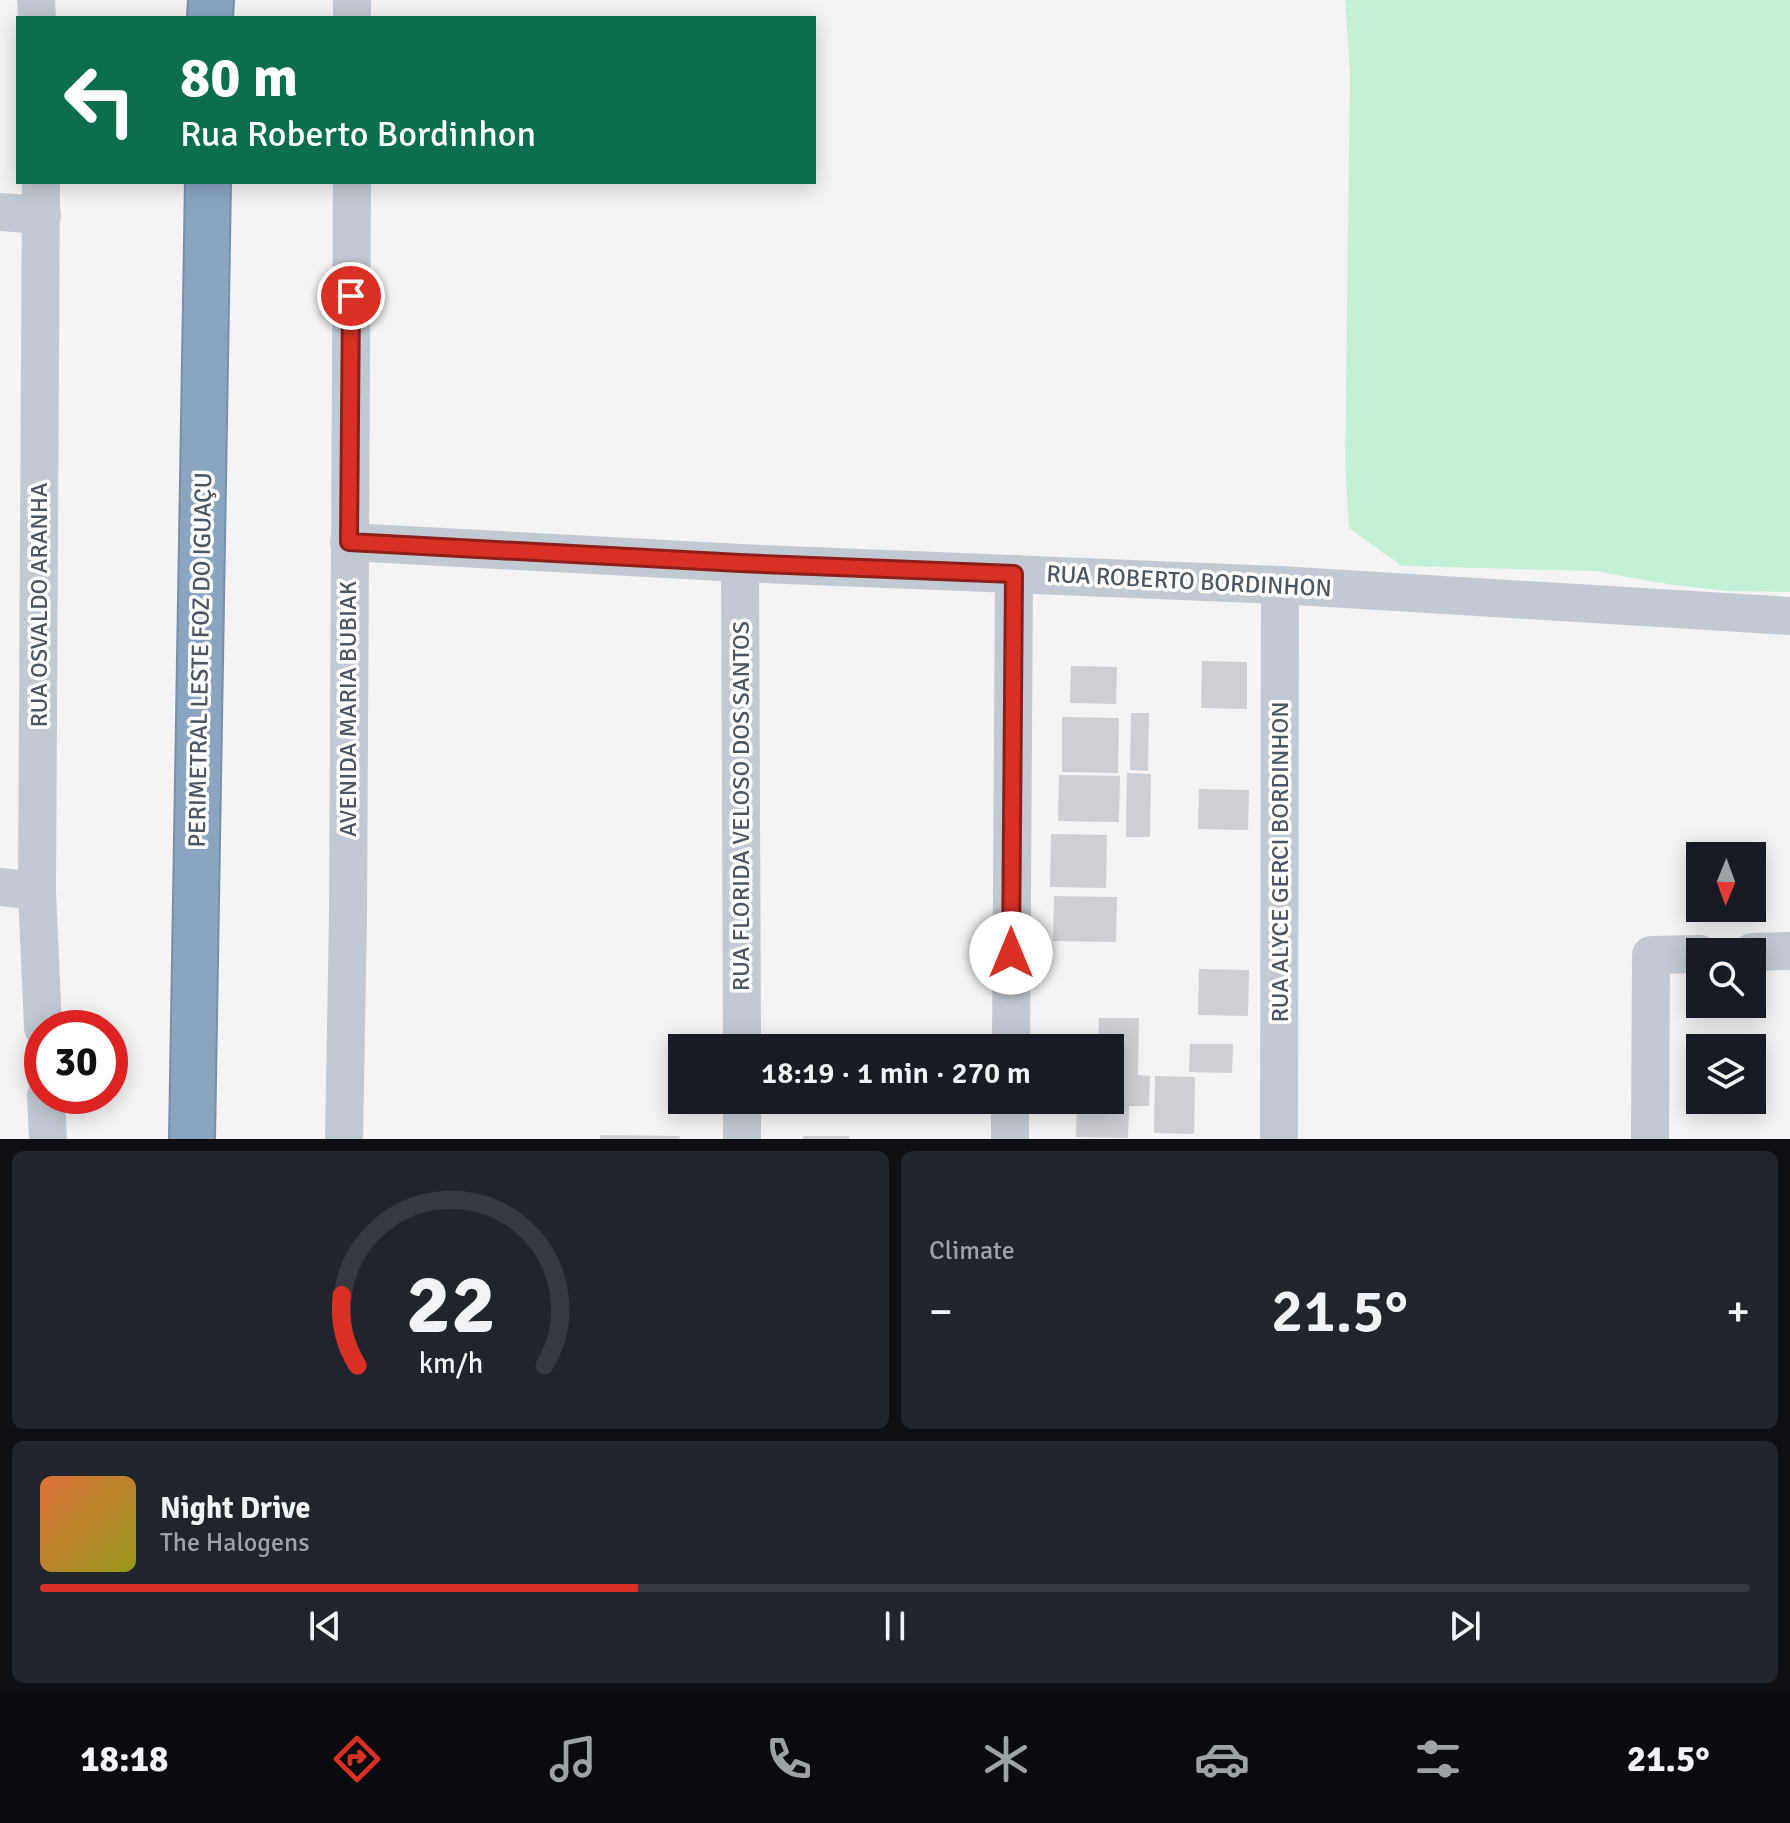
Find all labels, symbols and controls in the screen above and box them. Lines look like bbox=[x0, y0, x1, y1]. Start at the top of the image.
text: 80 m bbox=[180, 43, 298, 112]
icon: left bbox=[48, 48, 152, 152]
text: Rua Roberto Bordinhon bbox=[180, 112, 536, 157]
pin bbox=[317, 262, 385, 330]
icon: arrive bbox=[329, 274, 373, 318]
street label: PERIMETRAL LESTE FOZ DO IGUAÇU bbox=[182, 472, 218, 848]
street label: RUA OSVALDO ARANHA bbox=[24, 482, 54, 728]
street label: RUA ROBERTO BORDINHON bbox=[1046, 559, 1332, 603]
street label: AVENIDA MARIA BUBIAK bbox=[333, 581, 363, 837]
street label: RUA FLORIDA VELOSO DOS SANTOS bbox=[726, 621, 756, 991]
street label: RUA ALYCE GERCI BORDINHON bbox=[1265, 701, 1295, 1023]
north arrow bbox=[1686, 842, 1766, 922]
map controls bbox=[1686, 842, 1766, 1114]
position arrow bbox=[969, 911, 1053, 995]
button: search bbox=[1686, 938, 1766, 1018]
speed limit sign: 30 bbox=[24, 1010, 128, 1114]
button: layers bbox=[1686, 1034, 1766, 1114]
text: 18:19 · 1 min · 270 m bbox=[761, 1055, 1031, 1092]
text: Climate bbox=[929, 1235, 1015, 1267]
text: 22 bbox=[406, 1254, 495, 1356]
text: 21.5° bbox=[1271, 1275, 1408, 1349]
text: − bbox=[929, 1285, 953, 1339]
text: + bbox=[1726, 1285, 1750, 1339]
text: km/h bbox=[418, 1346, 483, 1381]
text: Night Drive bbox=[160, 1490, 310, 1527]
text: The Halogens bbox=[160, 1527, 310, 1559]
icon: previous bbox=[303, 1604, 347, 1648]
icon: pause bbox=[873, 1604, 917, 1648]
icon: next bbox=[1443, 1604, 1487, 1648]
icon: directions bbox=[329, 1731, 385, 1787]
icon: music bbox=[545, 1731, 601, 1787]
icon: phone bbox=[761, 1731, 817, 1787]
icon: climate bbox=[978, 1731, 1034, 1787]
icon: car bbox=[1194, 1731, 1250, 1787]
icon: filters bbox=[1410, 1731, 1466, 1787]
text: 18:18 bbox=[80, 1737, 169, 1782]
text: 21.5° bbox=[1627, 1737, 1710, 1782]

